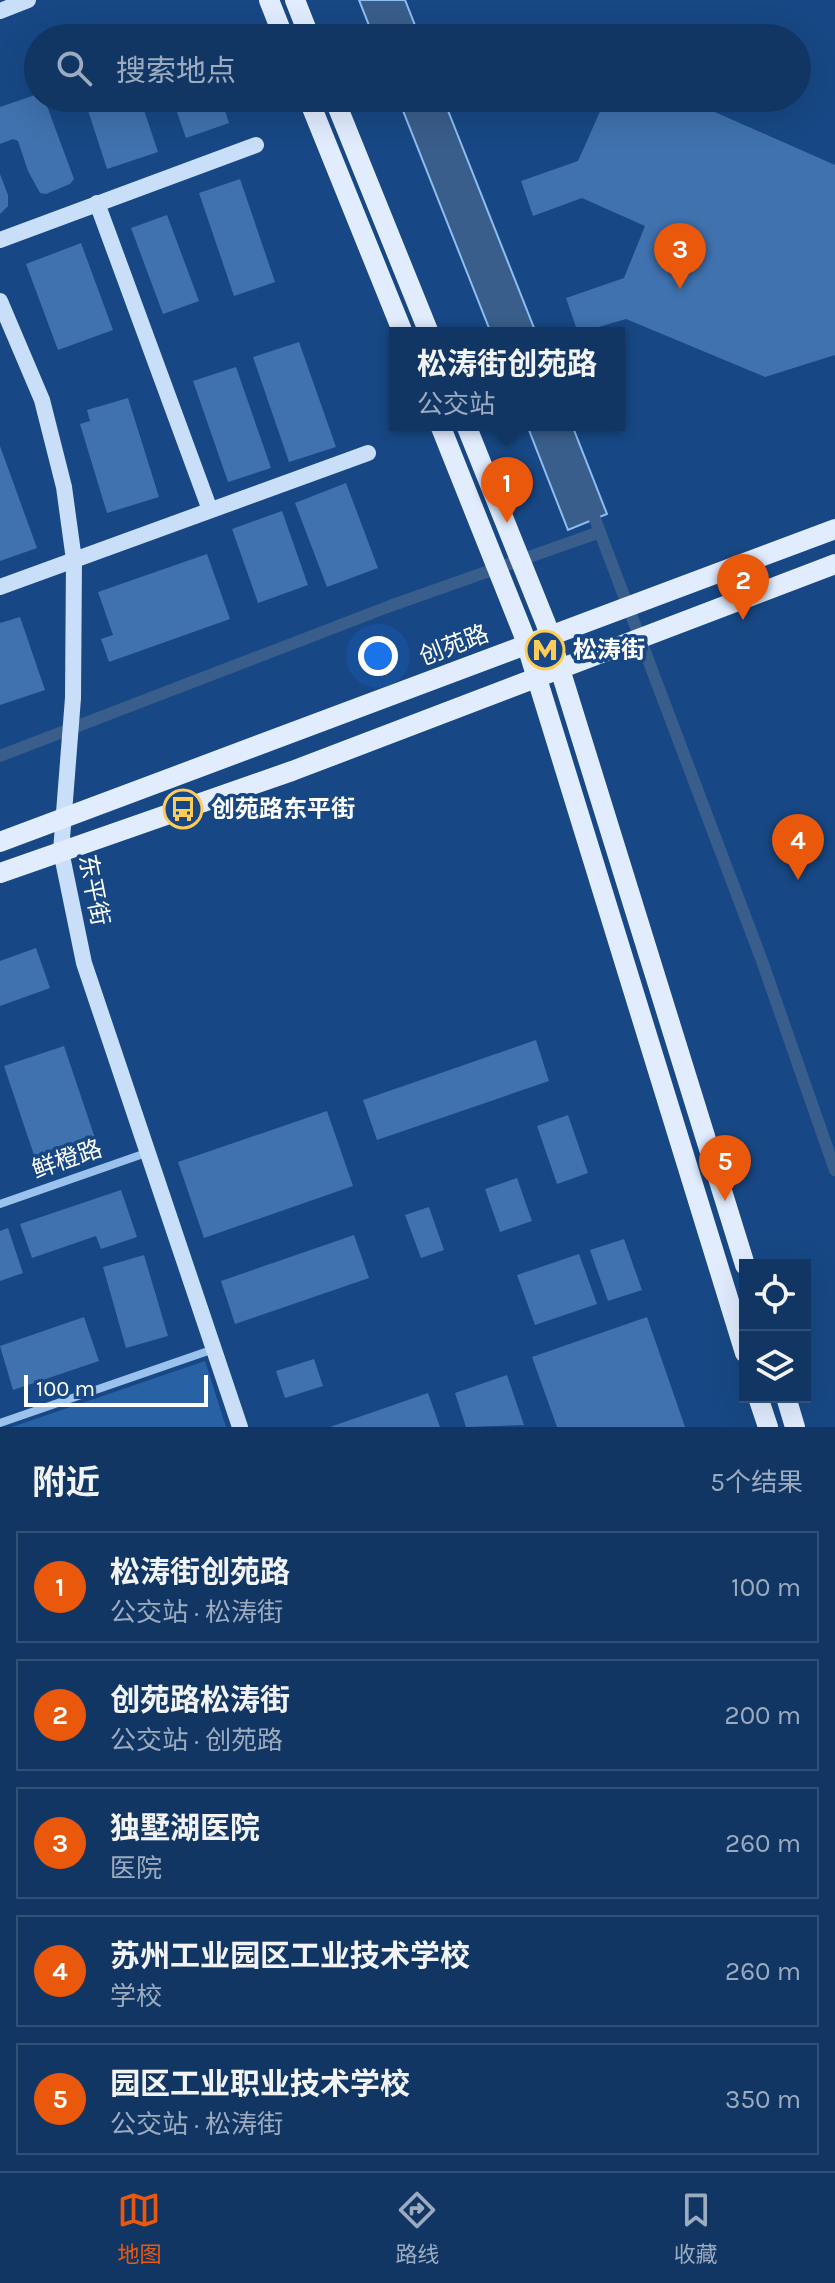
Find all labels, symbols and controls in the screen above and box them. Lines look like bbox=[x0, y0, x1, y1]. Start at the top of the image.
search box bbox=[24, 24, 811, 112]
icon: search bbox=[52, 46, 96, 90]
text: 搜索地点 bbox=[116, 53, 236, 89]
pin: 3 bbox=[654, 223, 706, 289]
popup bbox=[389, 327, 625, 431]
text: 松涛街创苑路 bbox=[417, 346, 597, 382]
text: 公交站 bbox=[417, 389, 495, 420]
pin: 1 bbox=[481, 457, 533, 523]
pin: 2 bbox=[717, 554, 769, 620]
street label: 创苑路 bbox=[415, 619, 493, 671]
metro station icon: 松涛街 bbox=[524, 629, 566, 671]
your location bbox=[358, 636, 398, 676]
place label: 松涛街 bbox=[573, 636, 645, 664]
bus stop icon: 创苑路东平街 bbox=[162, 788, 204, 830]
place label: 创苑路东平街 bbox=[211, 795, 355, 823]
pin: 4 bbox=[772, 814, 824, 880]
street label: 东平街 bbox=[73, 852, 115, 928]
street label: 鲜橙路 bbox=[28, 1134, 106, 1184]
pin: 5 bbox=[699, 1135, 751, 1201]
map controls bbox=[739, 1259, 811, 1403]
button: locate bbox=[739, 1259, 811, 1331]
button: layers bbox=[739, 1331, 811, 1403]
scale bar bbox=[24, 1371, 208, 1407]
text: 100 m bbox=[36, 1376, 95, 1402]
text: 附近 bbox=[32, 1463, 100, 1503]
text: 5个结果 bbox=[710, 1467, 803, 1498]
text: 松涛街创苑路 bbox=[110, 1554, 290, 1590]
text: 1 bbox=[55, 1572, 65, 1603]
text: 100 m bbox=[731, 1572, 801, 1603]
text: 公交站 · 松涛街 bbox=[110, 1597, 283, 1628]
text: 创苑路松涛街 bbox=[110, 1682, 290, 1718]
text: 2 bbox=[52, 1700, 68, 1731]
text: 200 m bbox=[725, 1700, 801, 1731]
text: 公交站 · 创苑路 bbox=[110, 1725, 283, 1756]
text: 独墅湖医院 bbox=[110, 1810, 260, 1846]
text: 3 bbox=[52, 1828, 68, 1859]
text: 260 m bbox=[725, 1828, 801, 1859]
text: 医院 bbox=[110, 1853, 162, 1884]
text: 苏州工业园区工业技术学校 bbox=[110, 1938, 470, 1974]
text: 4 bbox=[52, 1956, 68, 1987]
text: 260 m bbox=[725, 1956, 801, 1987]
text: 学校 bbox=[110, 1981, 162, 2012]
text: 园区工业职业技术学校 bbox=[110, 2066, 410, 2102]
text: 5 bbox=[52, 2084, 68, 2115]
text: 350 m bbox=[725, 2084, 801, 2115]
text: 公交站 · 松涛街 bbox=[110, 2109, 283, 2140]
tab: 地图 bbox=[117, 2188, 161, 2268]
tab: 路线 bbox=[395, 2188, 440, 2268]
tab: 收藏 bbox=[674, 2188, 718, 2268]

